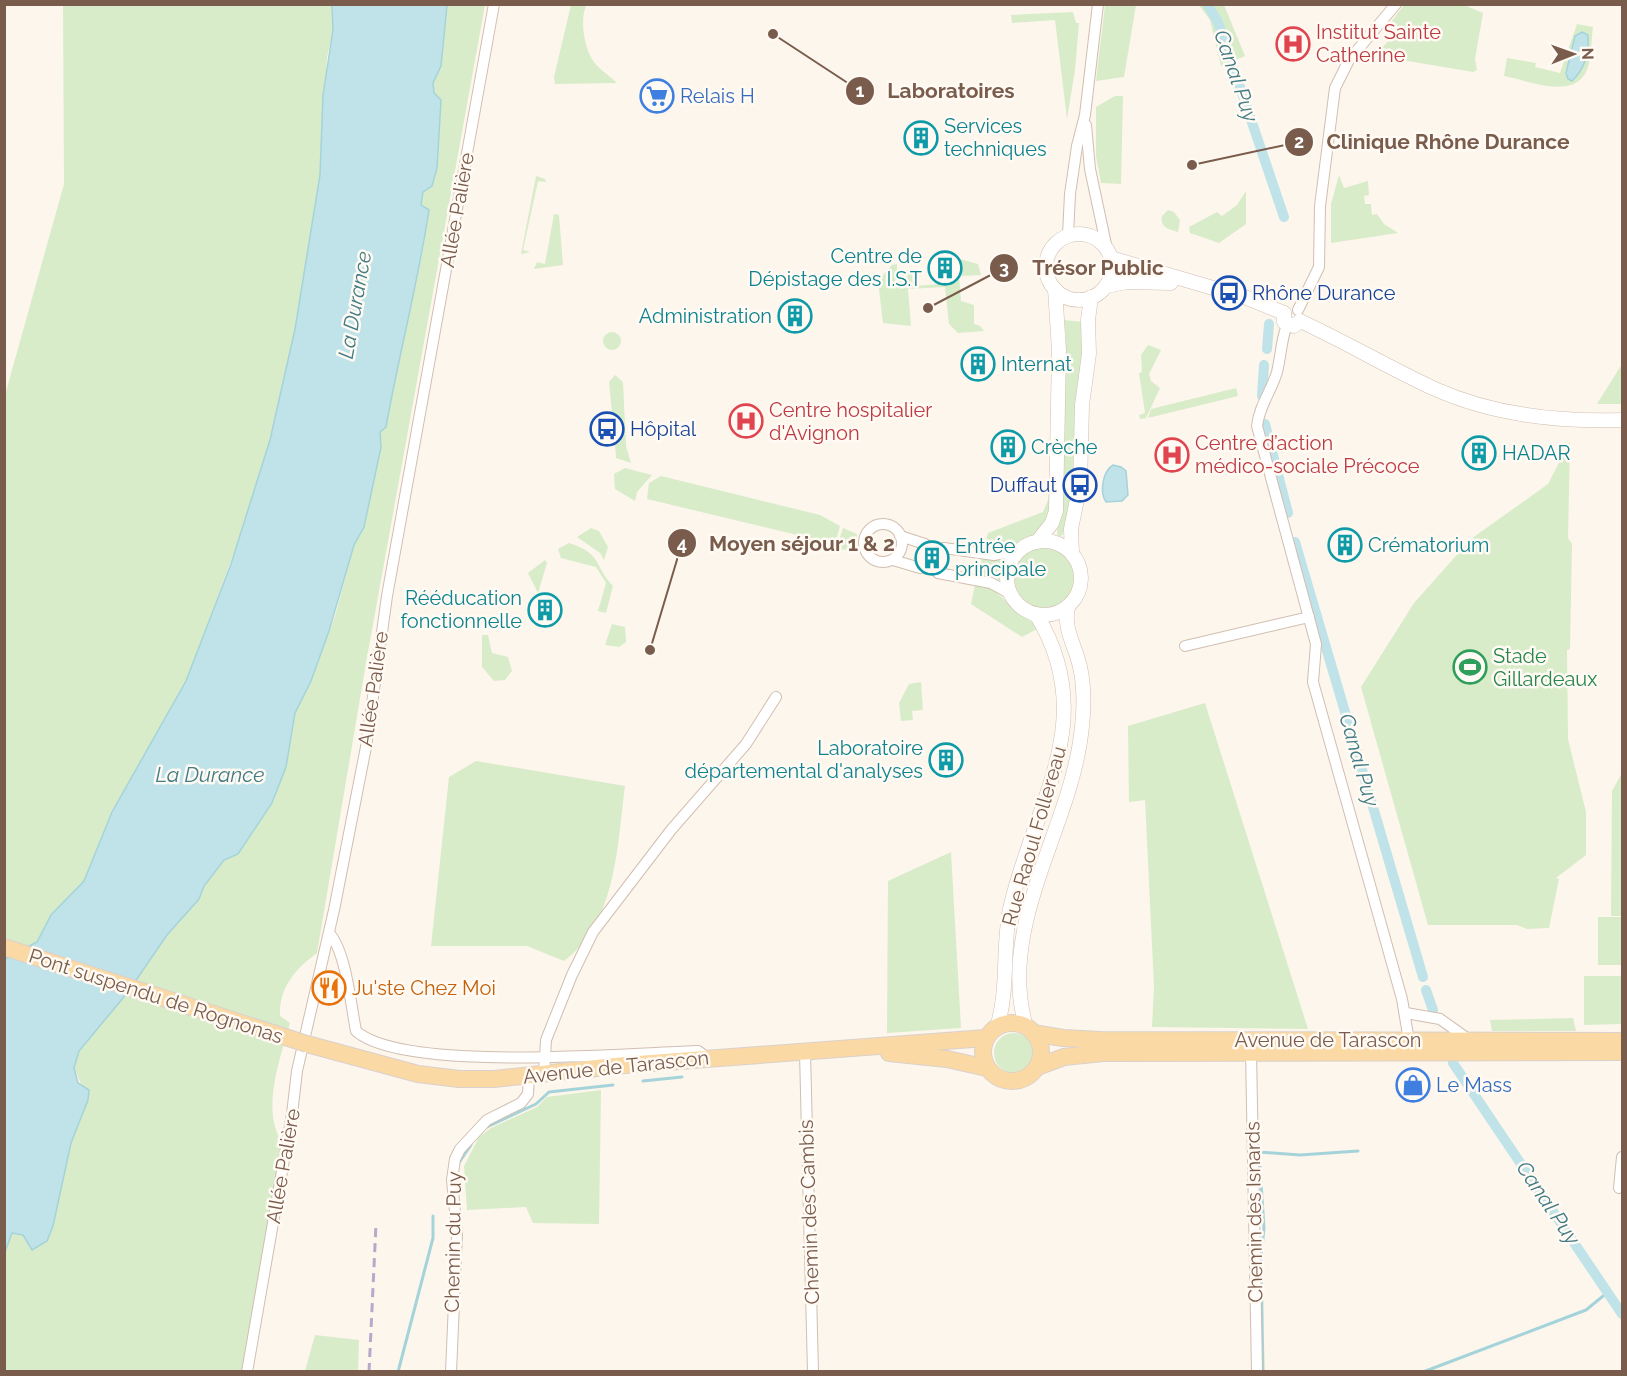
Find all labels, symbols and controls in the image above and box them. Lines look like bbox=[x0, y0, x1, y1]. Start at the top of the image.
place label: Institut Sainte Catherine bbox=[1316, 20, 1441, 67]
north arrow bbox=[1543, 24, 1603, 84]
hospital icon: Institut Sainte Catherine bbox=[1275, 26, 1311, 62]
water label: Canal Puy bbox=[1209, 27, 1264, 126]
text: N bbox=[1578, 47, 1597, 60]
callout: Laboratoires bbox=[845, 72, 1027, 111]
supermarket icon: Relais H bbox=[639, 78, 675, 114]
text: Laboratoires bbox=[887, 78, 1015, 103]
text: 1 bbox=[856, 80, 865, 101]
place label: Relais H bbox=[680, 84, 755, 108]
place label: Services techniques bbox=[944, 114, 1047, 161]
building icon: Services techniques bbox=[903, 120, 939, 156]
callout: Clinique Rhône Durance bbox=[1284, 123, 1581, 162]
text: Clinique Rhône Durance bbox=[1326, 129, 1570, 154]
text: 2 bbox=[1294, 131, 1304, 152]
street label: Allée Palière bbox=[435, 150, 479, 269]
place label: Centre de Dépistage des I.S.T bbox=[748, 244, 922, 291]
callout: Trésor Public bbox=[989, 248, 1176, 287]
water label: La Durance bbox=[333, 249, 376, 361]
building icon: Centre de Dépistage des I.S.T bbox=[927, 250, 963, 286]
text: Trésor Public bbox=[1032, 255, 1164, 280]
text: 3 bbox=[999, 257, 1009, 278]
bus stop icon: Rhône Durance bbox=[1211, 275, 1247, 311]
place label: Rhône Durance bbox=[1252, 281, 1396, 305]
building icon: Administration bbox=[777, 298, 813, 334]
place label: Administration bbox=[639, 304, 772, 328]
building icon: Internat bbox=[960, 346, 996, 382]
place label: Internat bbox=[1001, 352, 1072, 376]
place label: Centre hospitalier d'Avignon bbox=[769, 398, 932, 445]
hospital icon: Centre hospitalier d'Avignon bbox=[728, 403, 764, 439]
bus stop icon: Hôpital bbox=[589, 411, 625, 447]
place label: Hôpital bbox=[630, 417, 697, 441]
building icon: Crèche bbox=[990, 429, 1026, 465]
place label: Centre d’action médico-sociale Précoce bbox=[1195, 431, 1420, 478]
place label: Crèche bbox=[1031, 435, 1098, 459]
building icon: HADAR bbox=[1461, 435, 1497, 471]
hospital icon: Centre d’action médico-sociale Précoce bbox=[1154, 437, 1190, 473]
place label: HADAR bbox=[1502, 441, 1571, 465]
bus stop icon: Duffaut bbox=[1062, 467, 1098, 503]
place label: Duffaut bbox=[990, 473, 1057, 497]
callout: Moyen séjour 1 & 2 bbox=[667, 524, 907, 563]
building icon: Crématorium bbox=[1327, 527, 1363, 563]
text: Moyen séjour 1 & 2 bbox=[709, 531, 895, 556]
text: 4 bbox=[677, 533, 687, 554]
place label: Crématorium bbox=[1368, 533, 1489, 557]
place label: Entrée principale bbox=[955, 534, 1046, 581]
building icon: Entrée principale bbox=[914, 540, 950, 576]
place label: Rééducation fonctionnelle bbox=[401, 586, 522, 633]
building icon: Rééducation fonctionnelle bbox=[527, 592, 563, 628]
street label: Allée Palière bbox=[353, 630, 393, 748]
place label: Stade Gillardeaux bbox=[1493, 644, 1597, 691]
sports icon: Stade Gillardeaux bbox=[1452, 649, 1488, 685]
water label: Canal Puy bbox=[1334, 710, 1385, 810]
place label: Laboratoire départemental d'analyses bbox=[685, 736, 923, 783]
building icon: Laboratoire départemental d'analyses bbox=[928, 742, 964, 778]
street label: Rue Raoul Follereau bbox=[997, 743, 1071, 929]
water label: La Durance bbox=[156, 762, 264, 787]
street label: Pont suspendu de Rognonas bbox=[26, 944, 286, 1048]
restaurant icon: Ju'ste Chez Moi bbox=[311, 970, 347, 1006]
place label: Ju'ste Chez Moi bbox=[352, 976, 496, 1000]
street label: Avenue de Tarascon bbox=[1235, 1028, 1421, 1052]
street label: Avenue de Tarascon bbox=[522, 1045, 710, 1089]
shop icon: Le Mass bbox=[1395, 1067, 1431, 1103]
place label: Le Mass bbox=[1436, 1073, 1512, 1097]
street label: Allée Palière bbox=[261, 1106, 305, 1225]
street label: Chemin des Cambis bbox=[794, 1119, 824, 1305]
street label: Chemin des Isnards bbox=[1240, 1121, 1268, 1303]
water label: Canal Puy bbox=[1511, 1156, 1586, 1250]
street label: Chemin du Puy bbox=[440, 1171, 466, 1313]

